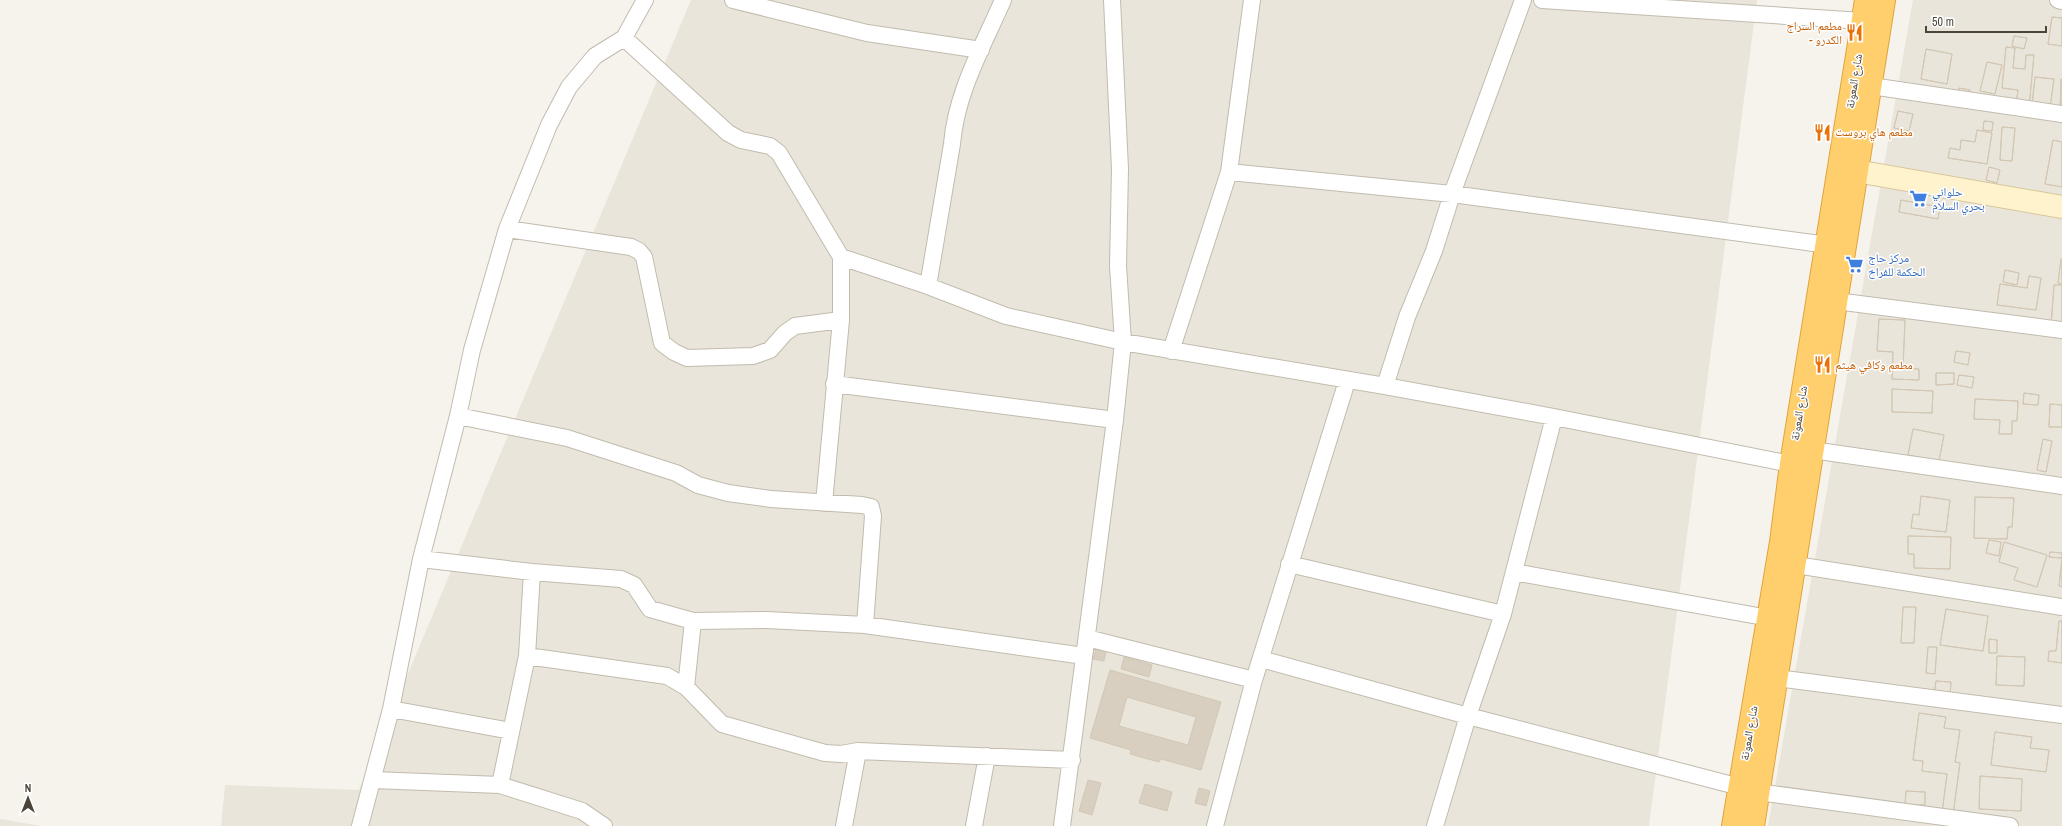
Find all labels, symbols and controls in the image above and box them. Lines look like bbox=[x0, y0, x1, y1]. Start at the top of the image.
scale bar bbox=[1926, 8, 2046, 34]
text: 50 m bbox=[1932, 14, 1954, 30]
place label: مطعم السراج - الكدرو bbox=[1786, 18, 1842, 48]
restaurant icon: مطعم السراج - الكدرو bbox=[1845, 23, 1865, 43]
street label: شارع المعونة bbox=[1842, 52, 1866, 110]
restaurant icon: مطعم هاي بروست bbox=[1812, 122, 1832, 142]
place label: مطعم هاي بروست bbox=[1835, 124, 1913, 142]
place label: حلواني بحري السلام bbox=[1932, 184, 1985, 216]
supermarket icon: حلواني بحري السلام bbox=[1909, 189, 1929, 209]
place label: مركز حاج الحكمة للفراخ bbox=[1868, 250, 1926, 280]
supermarket icon: مركز حاج الحكمة للفراخ bbox=[1845, 255, 1865, 275]
restaurant icon: مطعم وكافي هيثم bbox=[1812, 355, 1832, 375]
place label: مطعم وكافي هيثم bbox=[1835, 357, 1913, 375]
street label: شارع المعونة bbox=[1787, 384, 1811, 442]
street label: شارع المعونة bbox=[1736, 704, 1762, 762]
north arrow bbox=[8, 778, 48, 818]
text: N bbox=[25, 781, 31, 795]

